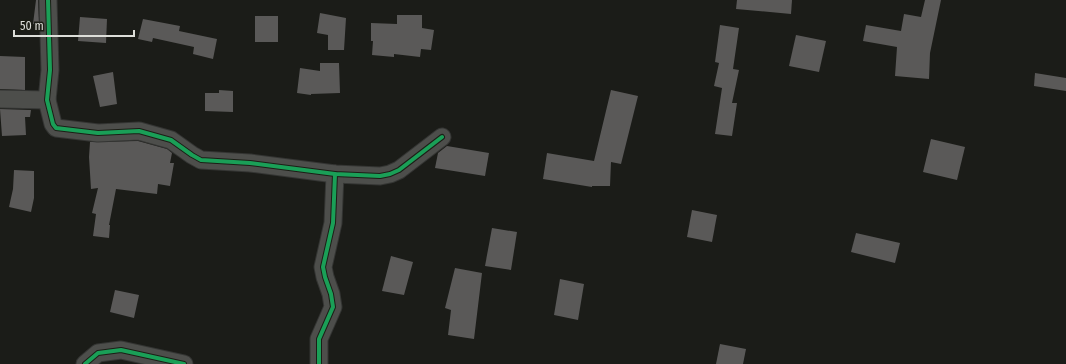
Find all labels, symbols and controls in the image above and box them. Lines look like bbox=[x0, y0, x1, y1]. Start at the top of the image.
scale bar bbox=[14, 12, 134, 38]
text: 50 m bbox=[20, 19, 44, 33]

